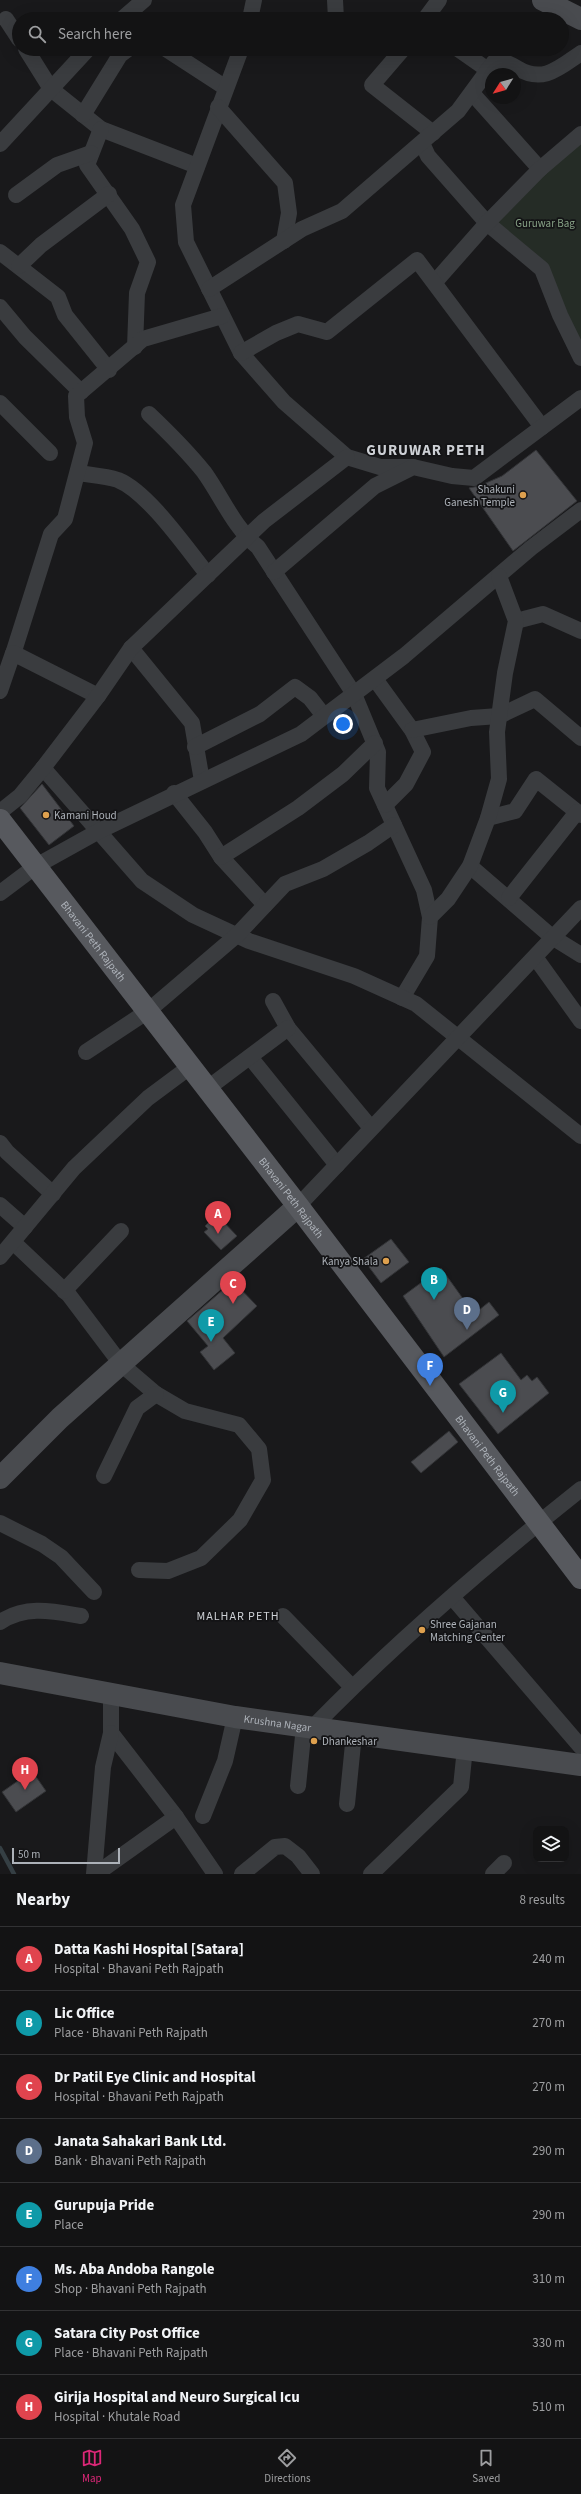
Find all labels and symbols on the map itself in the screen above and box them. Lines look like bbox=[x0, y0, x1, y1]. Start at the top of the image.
north arrow bbox=[485, 68, 521, 104]
park label: Guruwar Bag bbox=[515, 216, 575, 231]
district label: GURUWAR PETH bbox=[366, 440, 486, 461]
place label: Shakuni Ganesh Temple bbox=[444, 482, 516, 510]
marker: Shakuni Ganesh Temple bbox=[518, 490, 528, 500]
your location bbox=[333, 714, 353, 734]
place label: Kamani Houd bbox=[54, 808, 117, 823]
marker: Kamani Houd bbox=[41, 810, 51, 820]
street label: Bhavani Peth Rajpath bbox=[58, 898, 129, 985]
street label: Bhavani Peth Rajpath bbox=[256, 1154, 327, 1241]
pin: A bbox=[205, 1201, 231, 1234]
place label: Kanya Shala bbox=[322, 1254, 378, 1269]
marker: Kanya Shala bbox=[381, 1256, 391, 1266]
pin: B bbox=[421, 1267, 447, 1300]
pin: C bbox=[220, 1271, 246, 1304]
pin: D bbox=[454, 1297, 480, 1330]
pin: E bbox=[198, 1309, 224, 1342]
pin: F bbox=[417, 1353, 443, 1386]
pin: G bbox=[490, 1380, 516, 1413]
street label: Bhavani Peth Rajpath bbox=[452, 1412, 523, 1499]
district label: MALHAR PETH bbox=[196, 1608, 280, 1625]
place label: Shree Gajanan Matching Center bbox=[430, 1617, 505, 1645]
marker: Shree Gajanan Matching Center bbox=[417, 1625, 427, 1635]
street label: Krushna Nagar bbox=[243, 1711, 312, 1735]
place label: Dhankeshar bbox=[322, 1734, 377, 1749]
marker: Dhankeshar bbox=[309, 1736, 319, 1746]
pin: H bbox=[12, 1757, 38, 1790]
scale bar bbox=[12, 1846, 120, 1865]

